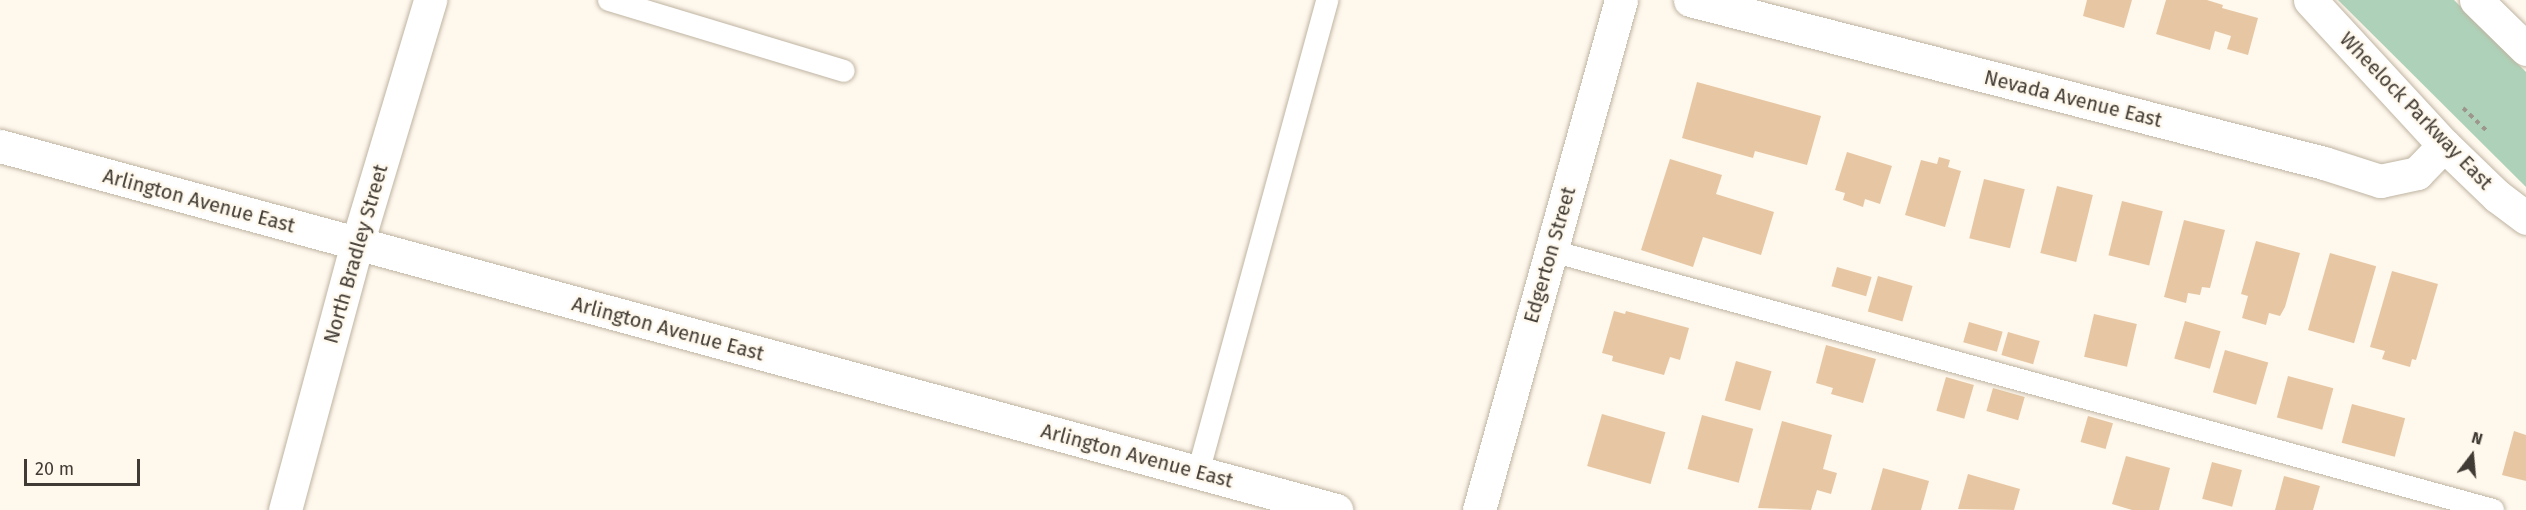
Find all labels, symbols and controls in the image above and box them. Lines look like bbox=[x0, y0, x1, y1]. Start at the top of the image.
street label: Wheelock Parkway East bbox=[2335, 27, 2497, 195]
street label: Nevada Avenue East bbox=[1982, 65, 2164, 133]
street label: North Bradley Street bbox=[319, 162, 393, 346]
street label: Arlington Avenue East bbox=[100, 164, 298, 238]
street label: Edgerton Street bbox=[1519, 184, 1581, 326]
street label: Arlington Avenue East bbox=[569, 292, 767, 366]
street label: Arlington Avenue East bbox=[1038, 419, 1236, 493]
north arrow bbox=[2442, 426, 2502, 486]
text: N bbox=[2469, 428, 2485, 449]
scale bar bbox=[27, 447, 142, 485]
text: 20 m bbox=[35, 458, 74, 480]

